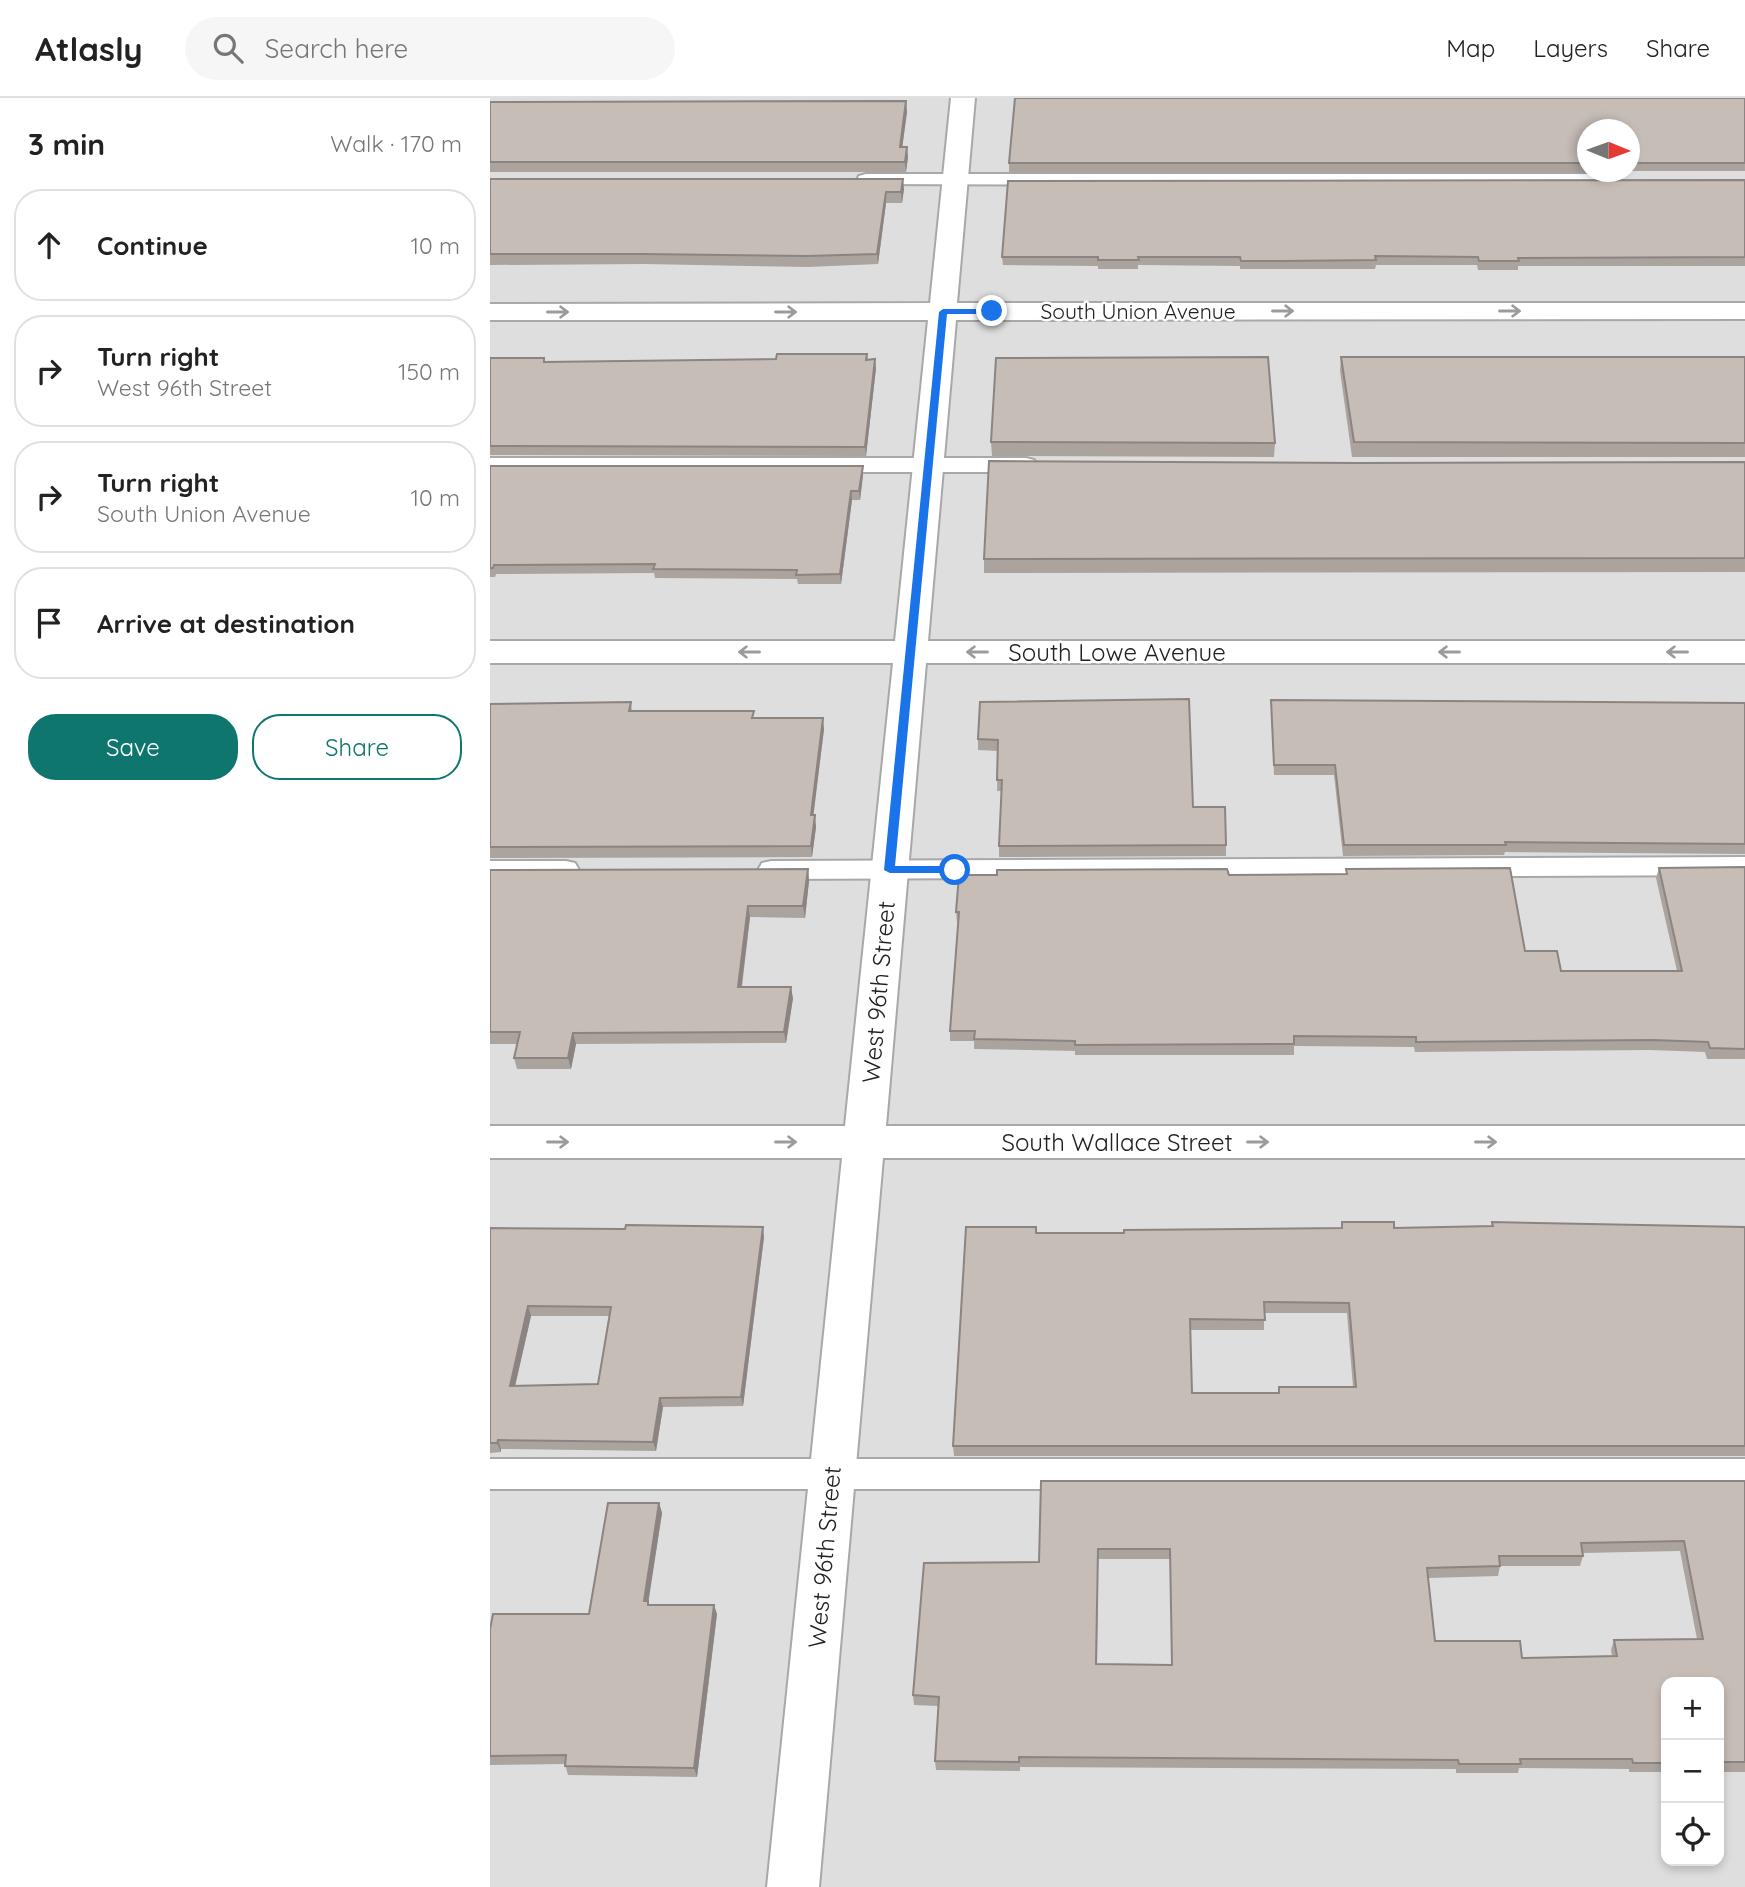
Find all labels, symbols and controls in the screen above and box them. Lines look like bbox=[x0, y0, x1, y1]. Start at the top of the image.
search box bbox=[185, 17, 675, 80]
text: Atlasly bbox=[35, 28, 143, 69]
icon: search bbox=[209, 29, 247, 67]
text: Search here bbox=[265, 32, 408, 65]
text: Map bbox=[1446, 33, 1495, 63]
text: Layers bbox=[1533, 33, 1608, 63]
text: Share bbox=[1646, 33, 1710, 63]
north arrow bbox=[1577, 119, 1640, 182]
text: 3 min bbox=[28, 125, 105, 163]
text: Walk · 170 m bbox=[330, 129, 462, 158]
icon: ahead bbox=[30, 226, 68, 264]
text: Continue bbox=[97, 229, 208, 262]
text: 10 m bbox=[411, 231, 460, 260]
route end bbox=[976, 295, 1007, 326]
street label: South Union Avenue bbox=[1040, 298, 1236, 324]
one-way arrow bbox=[1271, 304, 1294, 318]
one-way arrow bbox=[1498, 304, 1521, 318]
one-way arrow bbox=[546, 305, 569, 319]
one-way arrow bbox=[774, 305, 797, 319]
text: Turn right bbox=[97, 340, 219, 373]
icon: right bbox=[30, 352, 68, 390]
text: 150 m bbox=[398, 357, 460, 386]
text: West 96th Street bbox=[97, 373, 272, 402]
text: Turn right bbox=[97, 466, 219, 499]
icon: right bbox=[30, 478, 68, 516]
text: 10 m bbox=[411, 483, 460, 512]
text: South Union Avenue bbox=[97, 499, 311, 528]
icon: arrive bbox=[30, 604, 68, 642]
text: Arrive at destination bbox=[97, 607, 355, 640]
street label: South Lowe Avenue bbox=[1008, 637, 1226, 667]
one-way arrow bbox=[738, 645, 761, 659]
one-way arrow bbox=[966, 645, 989, 659]
one-way arrow bbox=[1438, 645, 1461, 659]
one-way arrow bbox=[1666, 645, 1689, 659]
button: Save bbox=[28, 714, 238, 780]
button: Share bbox=[252, 714, 462, 780]
route start bbox=[939, 854, 970, 885]
street label: West 96th Street bbox=[855, 900, 901, 1084]
street label: South Wallace Street bbox=[1001, 1127, 1233, 1157]
one-way arrow bbox=[546, 1135, 569, 1149]
one-way arrow bbox=[774, 1135, 797, 1149]
one-way arrow bbox=[1246, 1135, 1269, 1149]
one-way arrow bbox=[1474, 1135, 1497, 1149]
street label: West 96th Street bbox=[801, 1465, 847, 1649]
map controls bbox=[1661, 1677, 1724, 1866]
button: + bbox=[1661, 1677, 1724, 1740]
button: − bbox=[1661, 1740, 1724, 1803]
button: locate bbox=[1661, 1803, 1724, 1866]

